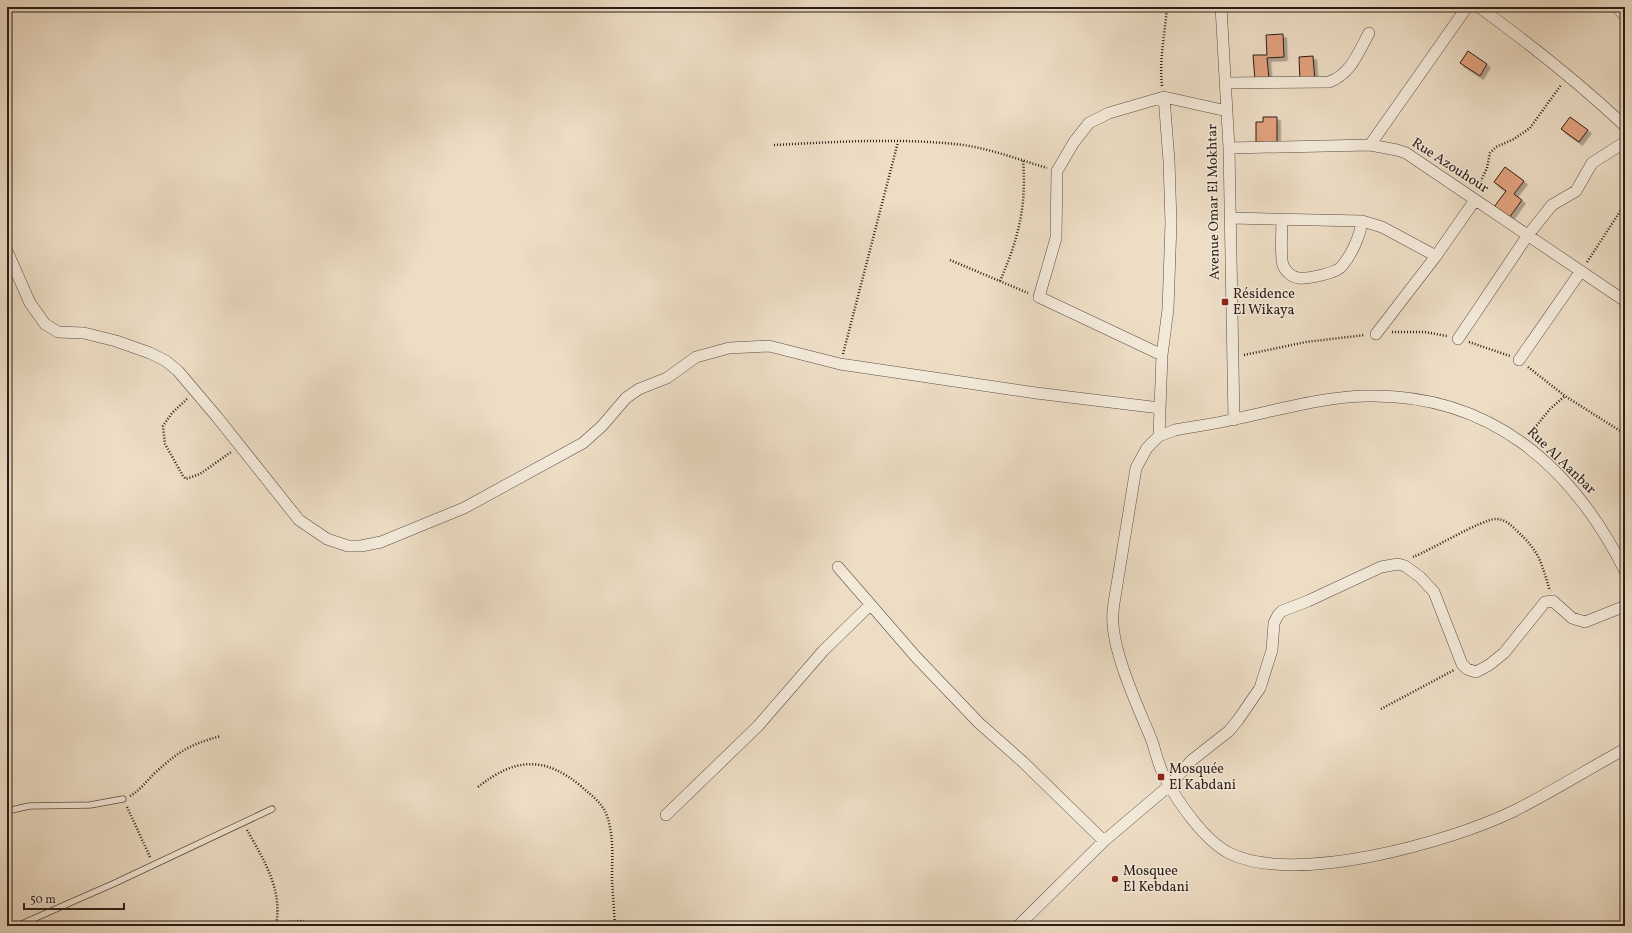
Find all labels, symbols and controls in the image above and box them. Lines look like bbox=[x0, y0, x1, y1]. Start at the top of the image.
street label: Avenue Omar El Mokhtar bbox=[1203, 124, 1225, 280]
street label: Rue Azouhour bbox=[1408, 134, 1492, 198]
place label: Résidence El Wikaya bbox=[1233, 285, 1295, 320]
marker: Résidence El Wikaya bbox=[1220, 297, 1230, 307]
street label: Rue Al Aanbar bbox=[1522, 423, 1600, 499]
place label: Mosquée El Kabdani bbox=[1169, 760, 1236, 795]
marker: Mosquée El Kabdani bbox=[1156, 772, 1166, 782]
place label: Mosquee El Kebdani bbox=[1123, 862, 1189, 897]
marker: Mosquee El Kebdani bbox=[1110, 874, 1120, 884]
scale bar bbox=[24, 885, 124, 911]
text: 50 m bbox=[30, 892, 56, 908]

